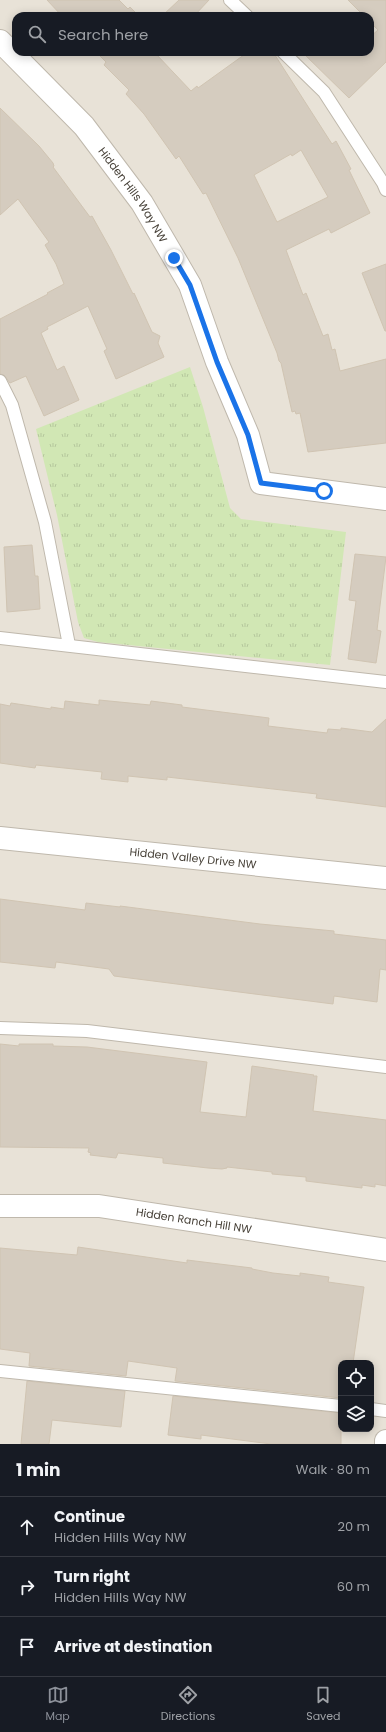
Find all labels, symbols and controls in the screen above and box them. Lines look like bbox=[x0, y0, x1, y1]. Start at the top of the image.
search box bbox=[12, 12, 374, 56]
icon: search bbox=[26, 23, 48, 45]
text: Search here bbox=[58, 24, 148, 45]
street label: Hidden Hills Way NW bbox=[95, 144, 171, 245]
route end bbox=[165, 249, 183, 267]
route start bbox=[315, 482, 333, 500]
street label: Hidden Valley Drive NW bbox=[129, 843, 257, 873]
street label: Hidden Ranch Hill NW bbox=[135, 1204, 253, 1237]
map controls bbox=[338, 1360, 374, 1432]
button: locate bbox=[338, 1360, 374, 1396]
button: layers bbox=[338, 1396, 374, 1432]
text: 1 min bbox=[16, 1458, 60, 1482]
text: Walk · 80 m bbox=[296, 1460, 370, 1479]
text: Continue bbox=[54, 1506, 125, 1527]
icon: ahead bbox=[16, 1516, 38, 1538]
text: 20 m bbox=[337, 1517, 370, 1536]
text: Hidden Hills Way NW bbox=[54, 1528, 187, 1547]
text: Turn right bbox=[54, 1566, 130, 1587]
icon: right bbox=[16, 1576, 38, 1598]
text: 60 m bbox=[337, 1577, 370, 1596]
text: Hidden Hills Way NW bbox=[54, 1588, 187, 1607]
icon: arrive bbox=[16, 1636, 38, 1658]
text: Arrive at destination bbox=[54, 1636, 212, 1657]
tab: Map bbox=[45, 1684, 70, 1725]
tab: Directions bbox=[161, 1684, 215, 1725]
tab: Saved bbox=[306, 1684, 341, 1725]

